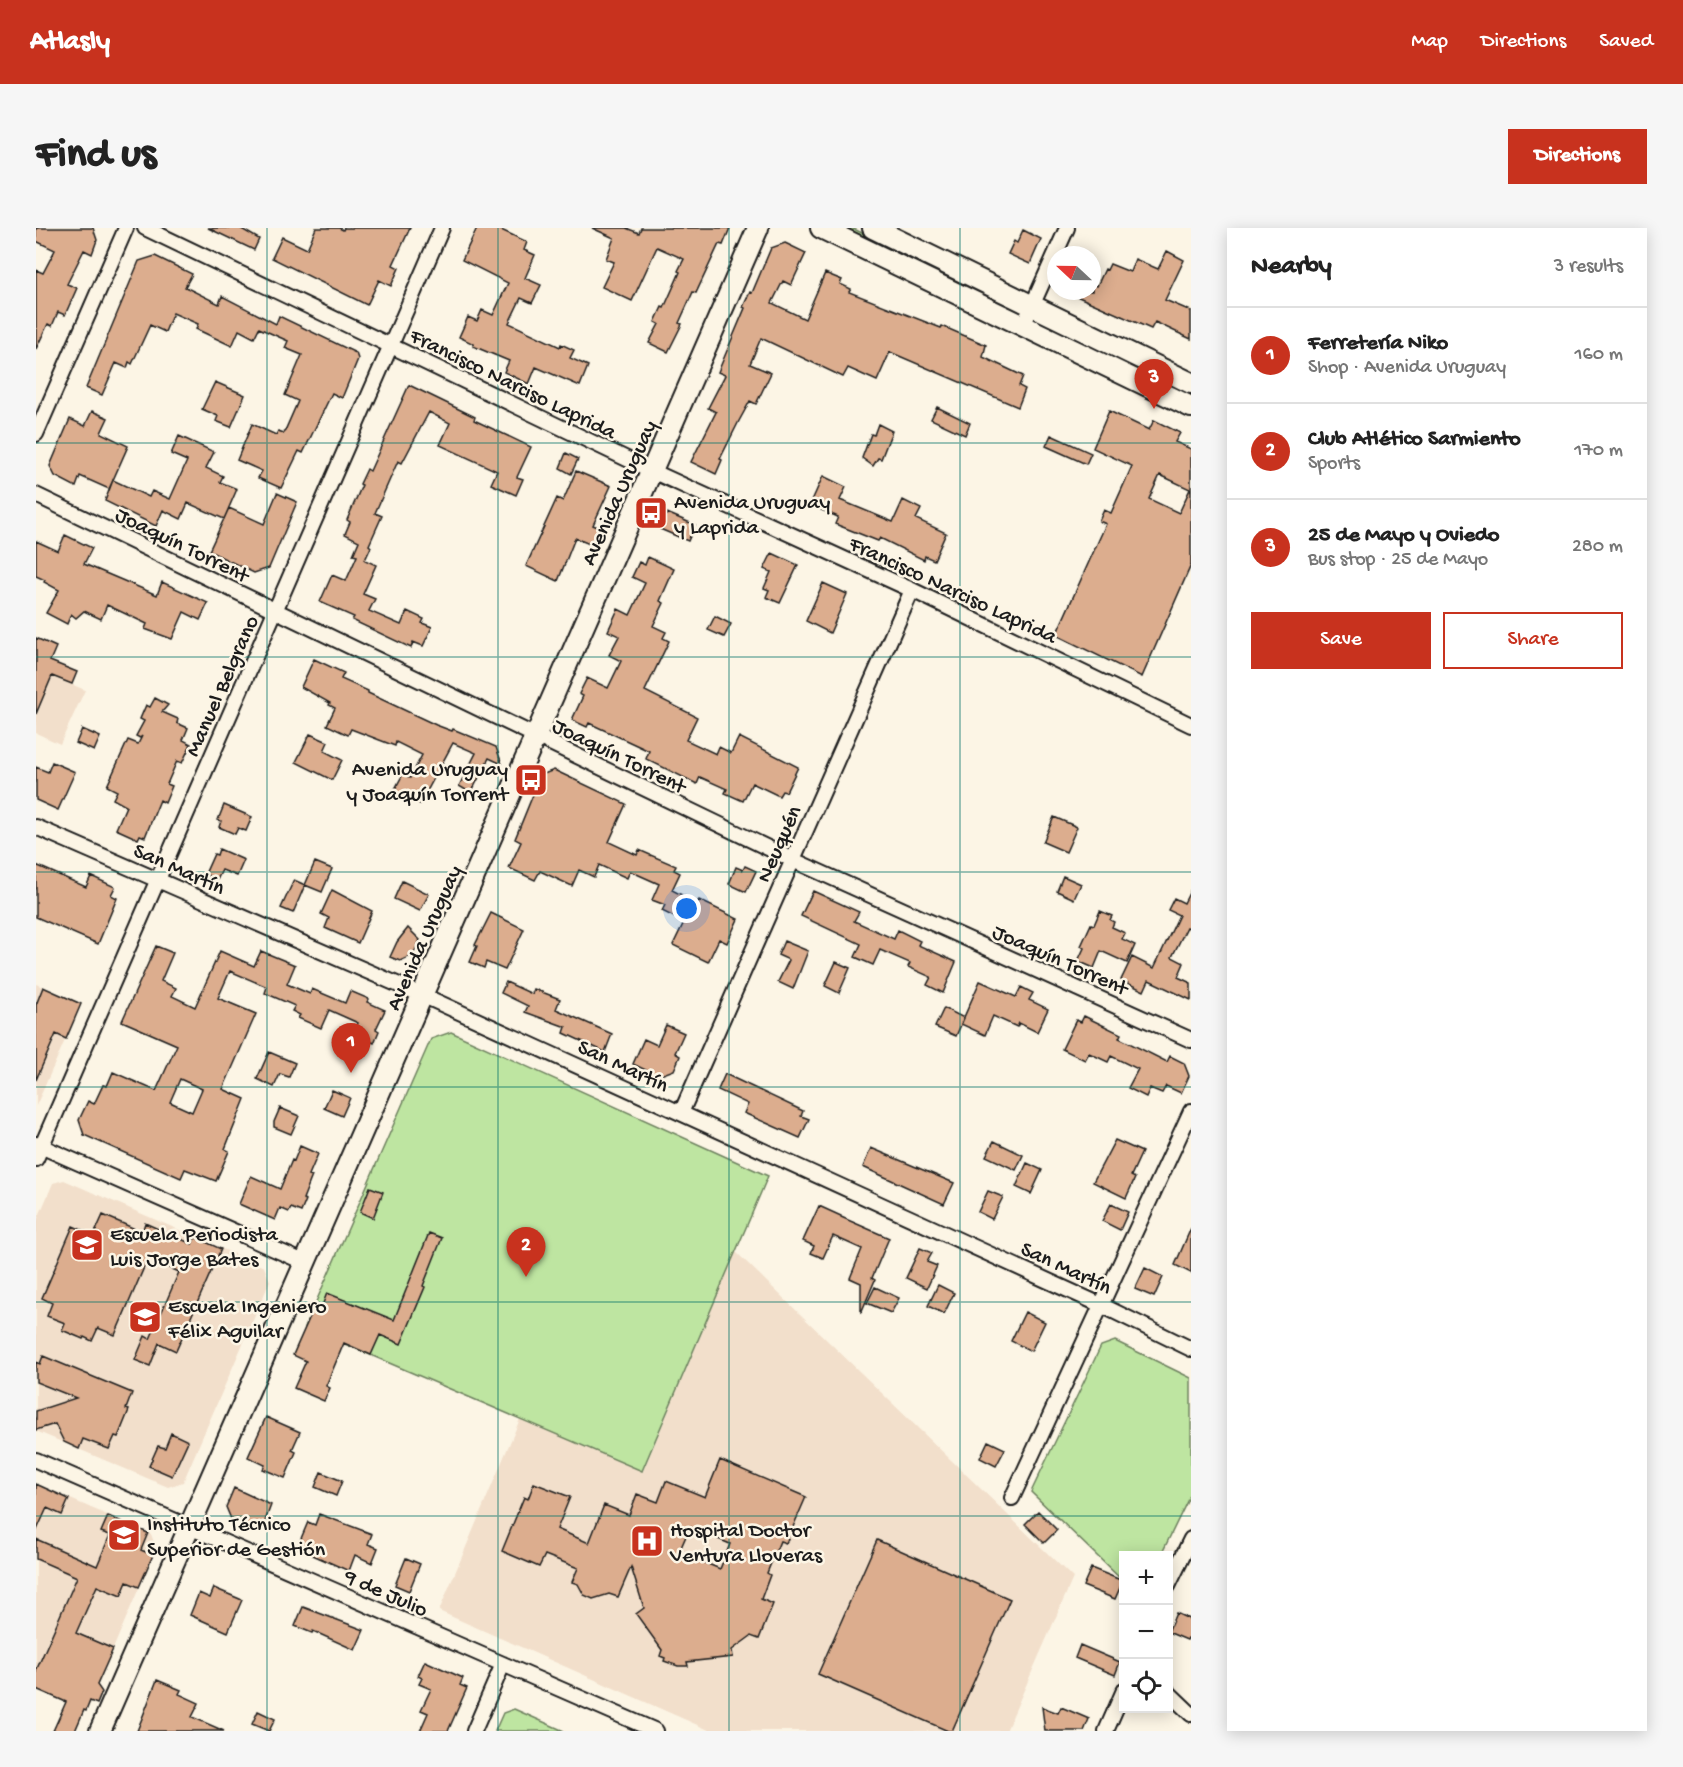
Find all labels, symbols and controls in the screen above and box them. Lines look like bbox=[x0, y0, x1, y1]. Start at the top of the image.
text: Atlasly bbox=[30, 26, 110, 59]
text: Map bbox=[1411, 30, 1448, 55]
text: Directions bbox=[1481, 30, 1566, 55]
text: Saved bbox=[1599, 30, 1653, 55]
button: Directions bbox=[1508, 129, 1647, 184]
text: Find us bbox=[36, 132, 156, 181]
north arrow bbox=[1047, 246, 1101, 300]
text: Nearby bbox=[1251, 252, 1332, 283]
text: 3 results bbox=[1554, 256, 1623, 279]
street label: Francisco Narciso Laprida bbox=[404, 324, 620, 447]
text: Ferretería Niko bbox=[1308, 331, 1448, 357]
text: 1 bbox=[1266, 344, 1275, 367]
text: 160 m bbox=[1574, 344, 1623, 367]
text: Shop · Avenida Uruguay bbox=[1308, 357, 1506, 380]
pin: 3 bbox=[1134, 360, 1174, 409]
street label: Avenida Uruguay bbox=[577, 417, 664, 570]
text: Club Atlético Sarmiento bbox=[1308, 427, 1521, 453]
text: 2 bbox=[1266, 440, 1275, 463]
text: 170 m bbox=[1574, 440, 1623, 463]
text: Sports bbox=[1308, 453, 1360, 476]
place label: Avenida Uruguay y Laprida bbox=[674, 491, 830, 542]
bus stop icon: Avenida Uruguay y Laprida bbox=[633, 495, 669, 531]
street label: Joaquín Torrent bbox=[110, 503, 254, 591]
text: 25 de Mayo y Oviedo bbox=[1308, 523, 1499, 549]
street label: Francisco Narciso Laprida bbox=[843, 532, 1061, 652]
text: 3 bbox=[1265, 536, 1276, 559]
text: 280 m bbox=[1572, 536, 1623, 559]
text: Bus stop · 25 de Mayo bbox=[1308, 549, 1488, 572]
street label: Manuel Belgrano bbox=[181, 612, 266, 761]
button: Save bbox=[1251, 612, 1431, 669]
button: Share bbox=[1443, 612, 1623, 669]
street label: Joaquín Torrent bbox=[547, 714, 691, 802]
place label: Avenida Uruguay y Joaquín Torrent bbox=[347, 758, 510, 809]
bus stop icon: Avenida Uruguay y Joaquín Torrent bbox=[513, 762, 549, 798]
street label: Neuquén bbox=[752, 802, 809, 887]
street label: San Martín bbox=[129, 839, 229, 903]
street label: Avenida Uruguay bbox=[382, 862, 469, 1015]
your location bbox=[672, 894, 701, 923]
street label: Joaquín Torrent bbox=[988, 920, 1133, 1004]
pin: 1 bbox=[332, 1024, 370, 1073]
street label: San Martín bbox=[573, 1035, 672, 1100]
place label: Escuela Periodista Luis Jorge Bates bbox=[110, 1223, 278, 1274]
school or university icon: Escuela Periodista Luis Jorge Bates bbox=[69, 1227, 105, 1263]
pin: 2 bbox=[506, 1228, 546, 1277]
street label: San Martín bbox=[1016, 1237, 1115, 1302]
place label: Escuela Ingeniero Félix Aguilar bbox=[167, 1295, 327, 1346]
school or university icon: Escuela Ingeniero Félix Aguilar bbox=[127, 1299, 163, 1335]
place label: Instituto Técnico Superior de Gestión bbox=[147, 1513, 326, 1564]
school or university icon: Instituto Técnico Superior de Gestión bbox=[106, 1517, 142, 1553]
place label: Hospital Doctor Ventura Lloveras bbox=[669, 1519, 823, 1570]
hospital icon: Hospital Doctor Ventura Lloveras bbox=[629, 1523, 665, 1559]
map controls bbox=[1119, 1551, 1173, 1713]
button: + bbox=[1119, 1551, 1173, 1605]
street label: 9 de Julio bbox=[339, 1564, 431, 1625]
button: − bbox=[1119, 1605, 1173, 1659]
button: locate bbox=[1119, 1659, 1173, 1713]

